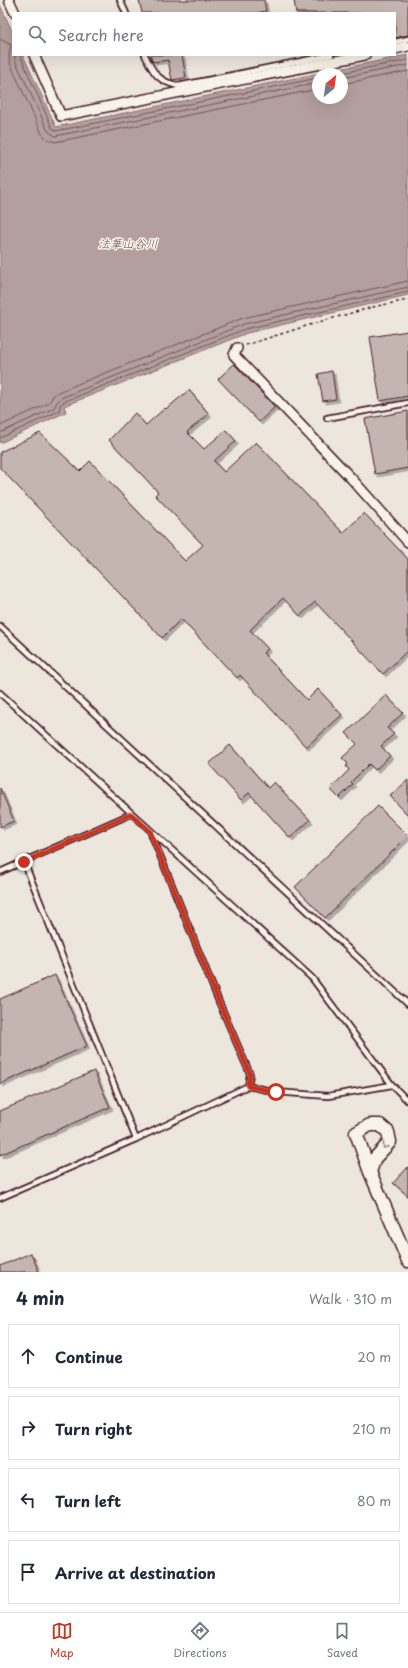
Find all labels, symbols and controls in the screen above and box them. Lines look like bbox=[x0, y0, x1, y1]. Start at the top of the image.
search box bbox=[12, 12, 396, 56]
icon: search bbox=[26, 23, 48, 45]
text: Search here bbox=[58, 23, 144, 46]
north arrow bbox=[312, 68, 348, 104]
water label: 法華山谷川 bbox=[98, 234, 158, 252]
route end bbox=[15, 853, 33, 871]
route start bbox=[267, 1083, 285, 1101]
one-way arrow bbox=[383, 1141, 390, 1149]
text: 4 min bbox=[16, 1285, 64, 1311]
text: Walk · 310 m bbox=[309, 1289, 392, 1308]
icon: ahead bbox=[17, 1345, 39, 1367]
text: Continue bbox=[55, 1345, 123, 1368]
text: 20 m bbox=[357, 1347, 391, 1366]
icon: right bbox=[17, 1417, 39, 1439]
text: Turn right bbox=[55, 1417, 132, 1440]
text: 210 m bbox=[352, 1419, 391, 1438]
icon: left bbox=[17, 1489, 39, 1511]
text: Turn left bbox=[55, 1489, 121, 1512]
text: 80 m bbox=[357, 1491, 391, 1510]
icon: arrive bbox=[17, 1561, 39, 1583]
text: Arrive at destination bbox=[55, 1561, 216, 1584]
tab: Map bbox=[50, 1620, 73, 1661]
tab: Directions bbox=[173, 1620, 227, 1661]
tab: Saved bbox=[327, 1620, 358, 1661]

